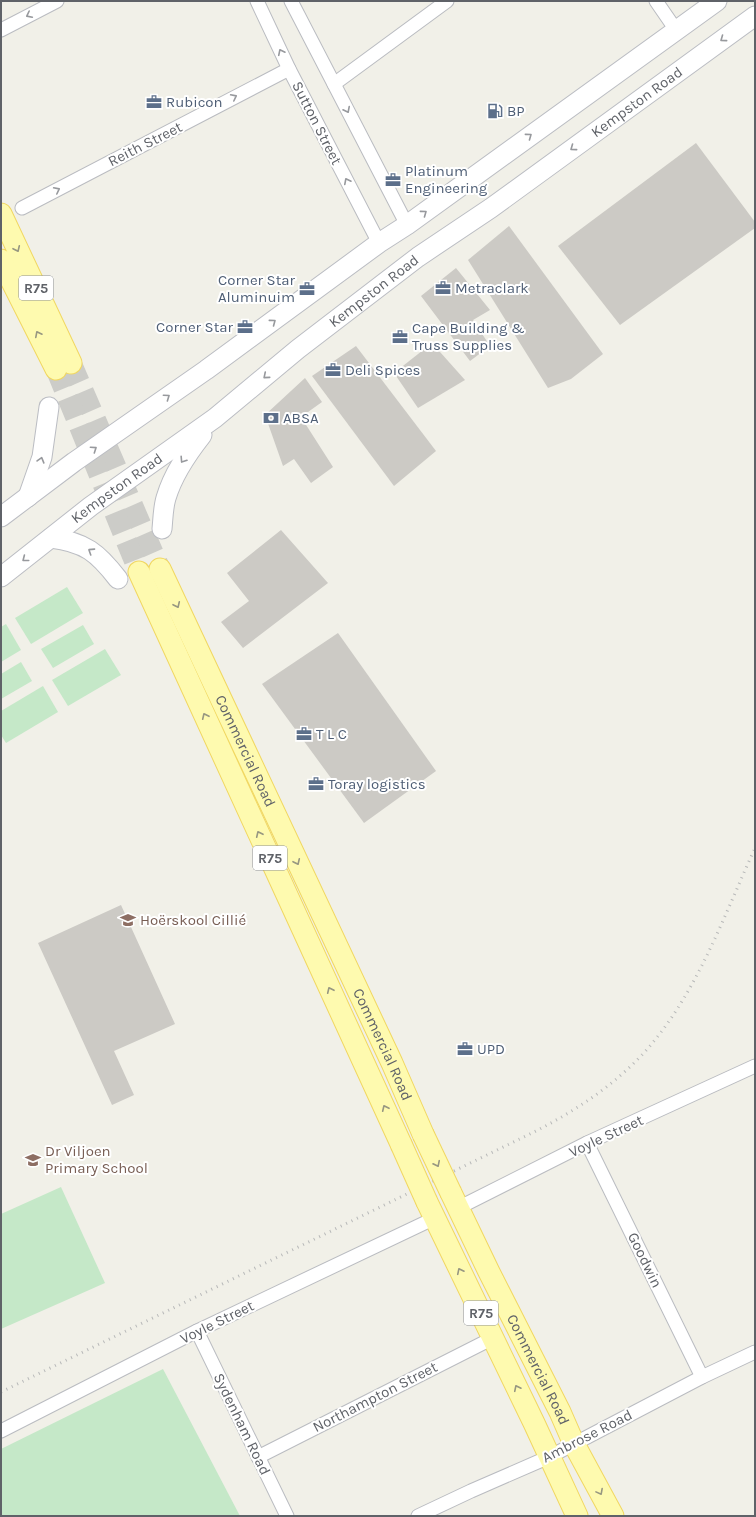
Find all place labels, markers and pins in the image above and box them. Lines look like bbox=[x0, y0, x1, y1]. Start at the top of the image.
office icon: Rubicon bbox=[145, 93, 163, 111]
place label: Rubicon bbox=[166, 93, 223, 111]
fuel station icon: BP bbox=[486, 102, 504, 120]
place label: BP bbox=[507, 102, 525, 120]
place label: Platinum Engineering bbox=[405, 162, 488, 197]
office icon: Platinum Engineering bbox=[384, 171, 402, 189]
place label: Corner Star Aluminuim bbox=[218, 271, 296, 306]
office icon: Metraclark bbox=[434, 279, 452, 297]
place label: Metraclark bbox=[455, 279, 529, 297]
office icon: Corner Star Aluminuim bbox=[298, 280, 316, 298]
place label: Corner Star bbox=[156, 318, 234, 336]
office icon: Corner Star bbox=[236, 318, 254, 336]
place label: Cape Building & Truss Supplies bbox=[412, 319, 525, 354]
office icon: Cape Building & Truss Supplies bbox=[391, 328, 409, 346]
office icon: Deli Spices bbox=[324, 361, 342, 379]
place label: Deli Spices bbox=[345, 361, 420, 379]
bank icon: ABSA bbox=[262, 409, 280, 427]
place label: ABSA bbox=[283, 409, 319, 427]
office icon: T L C bbox=[295, 725, 313, 743]
place label: T L C bbox=[316, 725, 347, 743]
office icon: Toray logistics bbox=[307, 775, 325, 793]
place label: Toray logistics bbox=[328, 775, 426, 793]
school or university icon: Hoërskool Cillié bbox=[119, 911, 137, 929]
place label: Hoërskool Cillié bbox=[140, 911, 246, 929]
office icon: UPD bbox=[456, 1040, 474, 1058]
place label: UPD bbox=[477, 1040, 505, 1058]
place label: Dr Viljoen Primary School bbox=[45, 1142, 148, 1177]
school or university icon: Dr Viljoen Primary School bbox=[24, 1151, 42, 1169]

